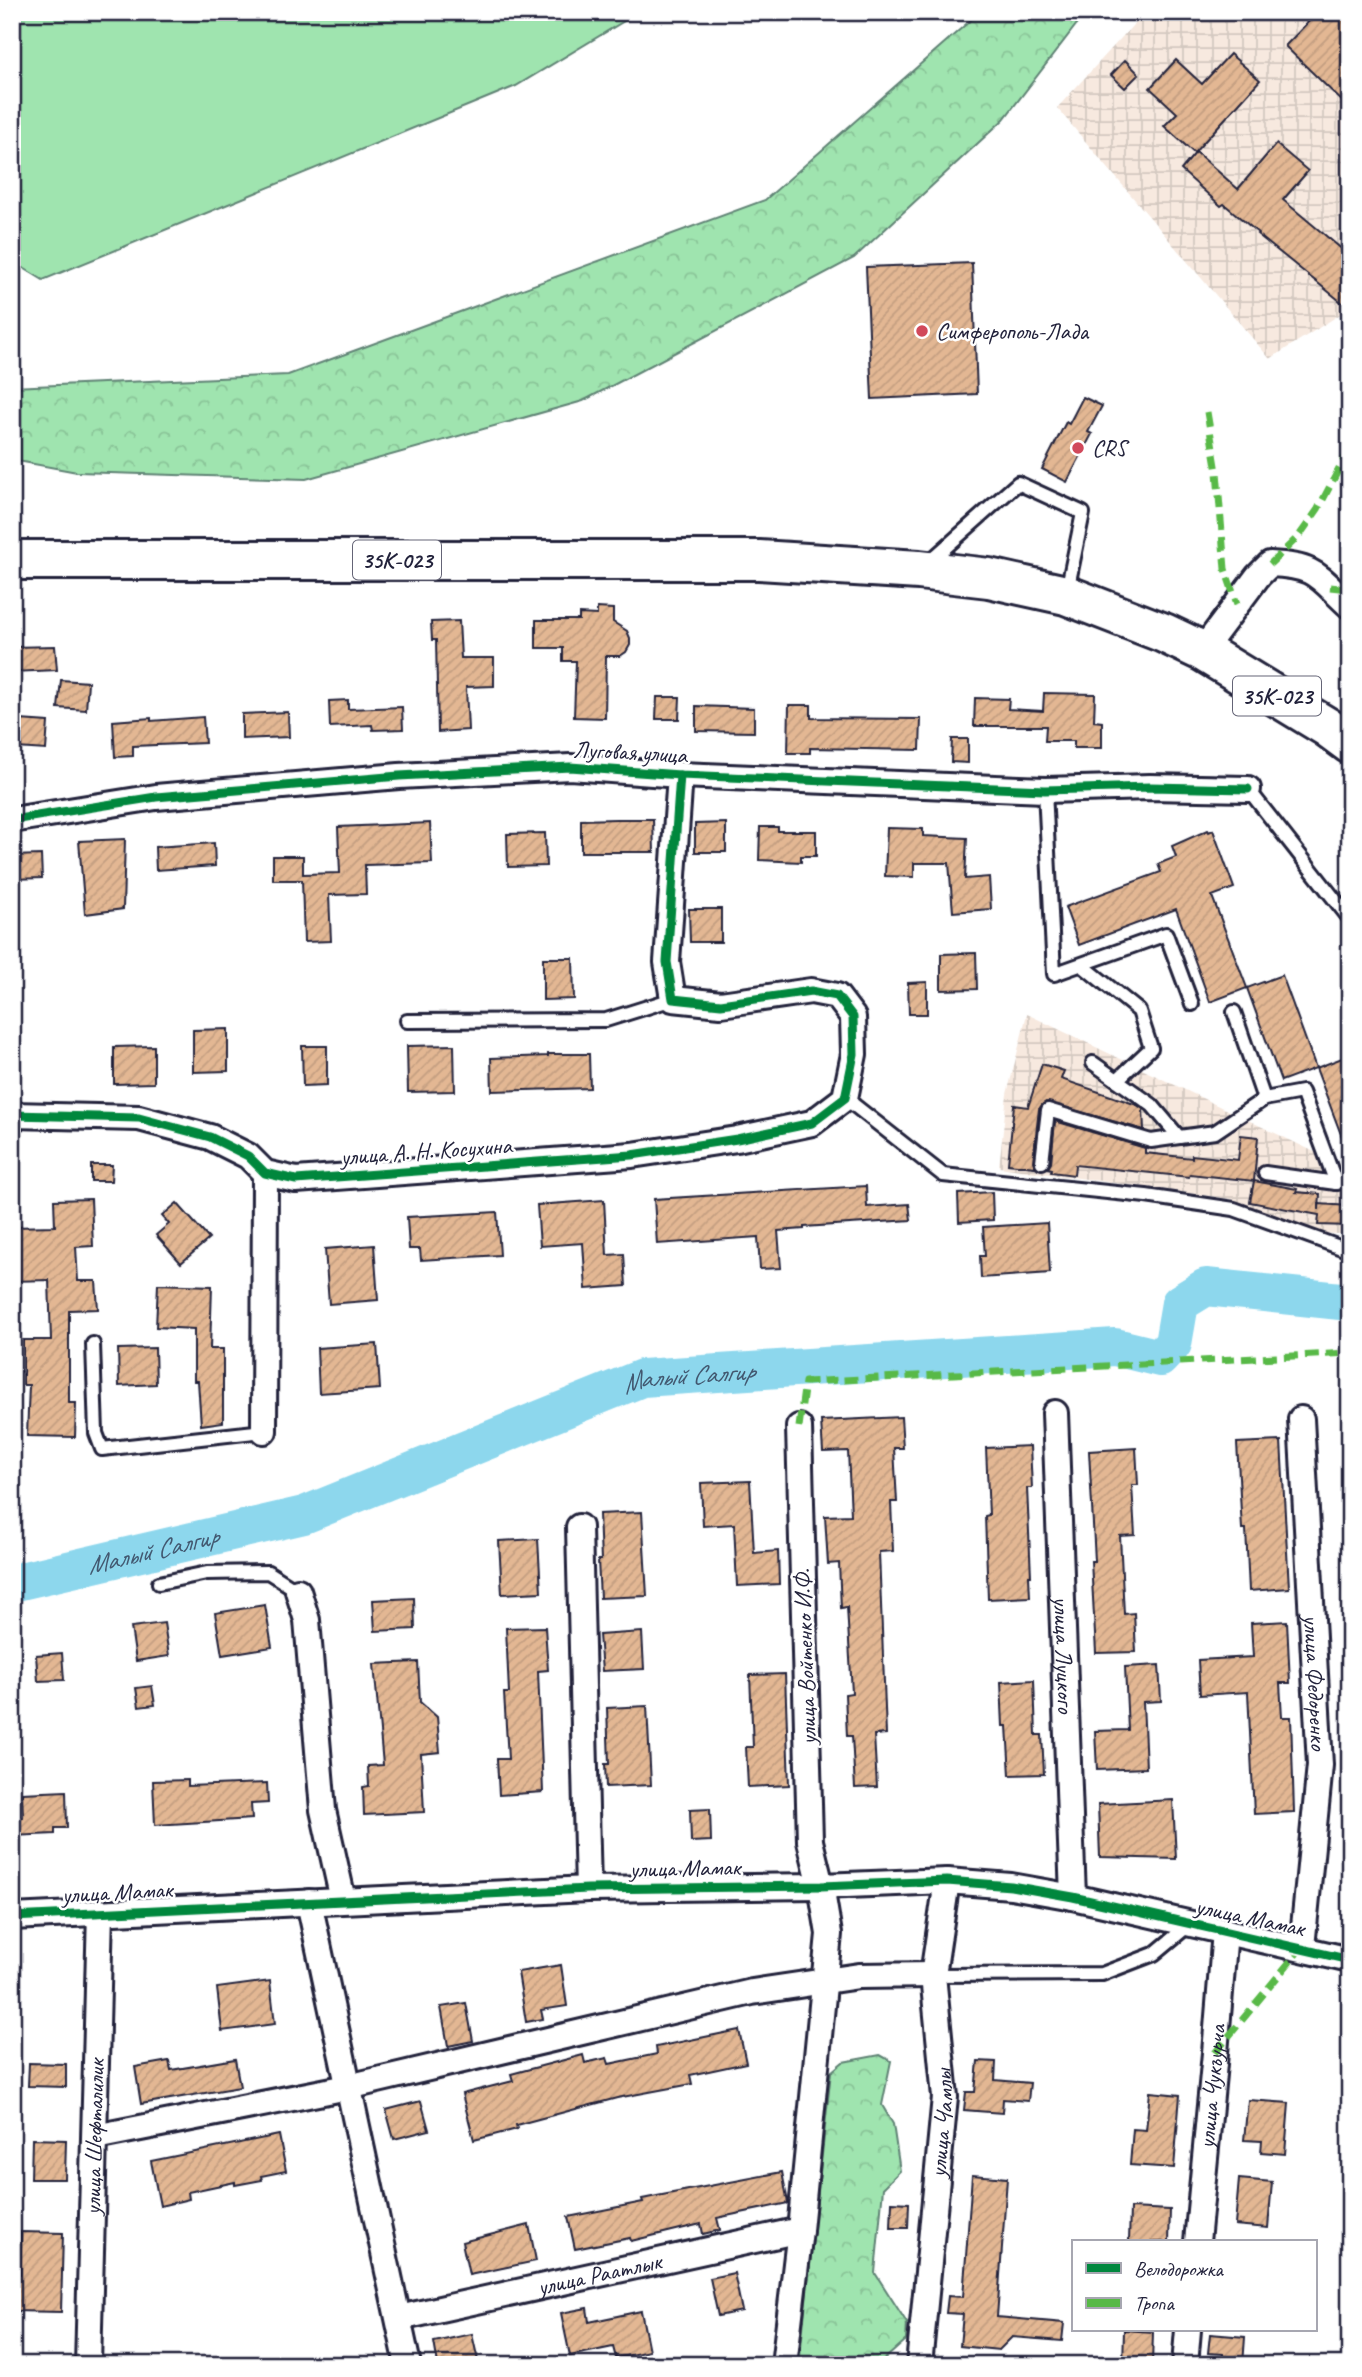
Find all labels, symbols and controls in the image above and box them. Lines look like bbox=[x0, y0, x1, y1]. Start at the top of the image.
place label: Симферополь-Лада bbox=[936, 316, 1089, 346]
marker: Симферополь-Лада bbox=[914, 323, 930, 339]
place label: CRS bbox=[1092, 433, 1130, 463]
marker: CRS bbox=[1070, 440, 1086, 456]
road number: 35К-023 bbox=[353, 540, 441, 580]
road number: 35К-023 bbox=[1233, 676, 1321, 716]
street label: Луговая улица bbox=[572, 734, 689, 770]
street label: улица А. Н. Косухина bbox=[337, 1130, 514, 1172]
water label: Малый Салгир bbox=[616, 1354, 758, 1402]
water label: Малый Салгир bbox=[84, 1519, 224, 1582]
street label: улица Войтенко И.Ф. bbox=[787, 1568, 823, 1747]
street label: улица Луцкого bbox=[1047, 1594, 1081, 1715]
street label: улица Федоренко bbox=[1297, 1612, 1334, 1753]
street label: улица Мамак bbox=[627, 1852, 743, 1884]
street label: улица Мамак bbox=[59, 1874, 175, 1910]
street label: улица Мамак bbox=[1191, 1890, 1309, 1944]
street label: улица Чукъурча bbox=[1191, 2022, 1232, 2152]
street label: улица Шефталилик bbox=[77, 2057, 111, 2217]
street label: улица Чамлы bbox=[922, 2065, 960, 2181]
legend bbox=[1072, 2240, 1316, 2332]
street label: улица Раатлык bbox=[533, 2245, 666, 2303]
text: Велодорожка bbox=[1134, 2256, 1224, 2282]
text: Тропа bbox=[1134, 2290, 1175, 2316]

